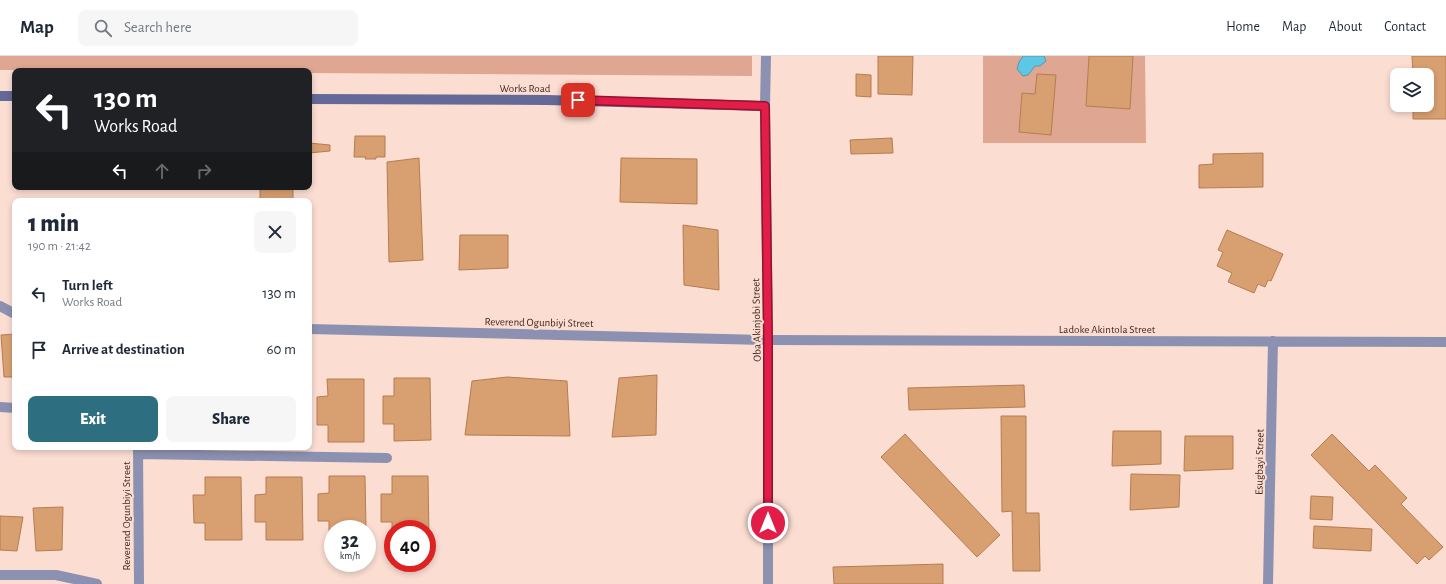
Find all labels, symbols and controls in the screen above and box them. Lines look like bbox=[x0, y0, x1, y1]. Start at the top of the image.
search box bbox=[78, 10, 358, 46]
icon: search bbox=[92, 17, 114, 39]
text: Map bbox=[20, 18, 54, 37]
text: Search here bbox=[124, 20, 192, 35]
text: Home bbox=[1226, 20, 1260, 34]
text: Map bbox=[1282, 20, 1306, 34]
text: About bbox=[1328, 20, 1362, 34]
text: Contact bbox=[1384, 20, 1426, 34]
map controls bbox=[1390, 68, 1434, 112]
button: layers bbox=[1390, 68, 1434, 112]
street label: Works Road bbox=[500, 83, 551, 94]
pin bbox=[561, 83, 595, 117]
icon: left bbox=[28, 84, 80, 136]
text: 130 m bbox=[94, 85, 158, 113]
icon: arrive bbox=[567, 89, 589, 111]
text: Works Road bbox=[94, 118, 177, 136]
icon: left bbox=[109, 160, 131, 182]
icon: ahead bbox=[151, 160, 173, 182]
icon: right bbox=[193, 160, 215, 182]
button: close bbox=[254, 211, 296, 253]
text: 1 min bbox=[28, 212, 79, 236]
text: 190 m · 21:42 bbox=[28, 240, 91, 253]
text: Turn left bbox=[62, 278, 113, 293]
street label: Oba Akinjobi Street bbox=[750, 278, 763, 362]
icon: left bbox=[28, 283, 50, 305]
text: 130 m bbox=[262, 286, 296, 301]
text: Works Road bbox=[62, 296, 122, 309]
street label: Reverend Ogunbiyi Street bbox=[484, 316, 594, 329]
street label: Ladoke Akintola Street bbox=[1059, 324, 1156, 335]
icon: arrive bbox=[28, 339, 50, 361]
text: Arrive at destination bbox=[62, 342, 185, 357]
text: 60 m bbox=[267, 342, 296, 357]
button: Exit bbox=[28, 396, 158, 442]
button: Share bbox=[166, 396, 296, 442]
street label: Esugbayi Street bbox=[1253, 428, 1266, 495]
street label: Reverend Ogunbiyi Street bbox=[121, 461, 132, 571]
position arrow bbox=[747, 502, 789, 544]
speed limit sign: 40 bbox=[384, 520, 436, 572]
text: 32 bbox=[341, 531, 359, 551]
text: km/h bbox=[340, 551, 360, 561]

